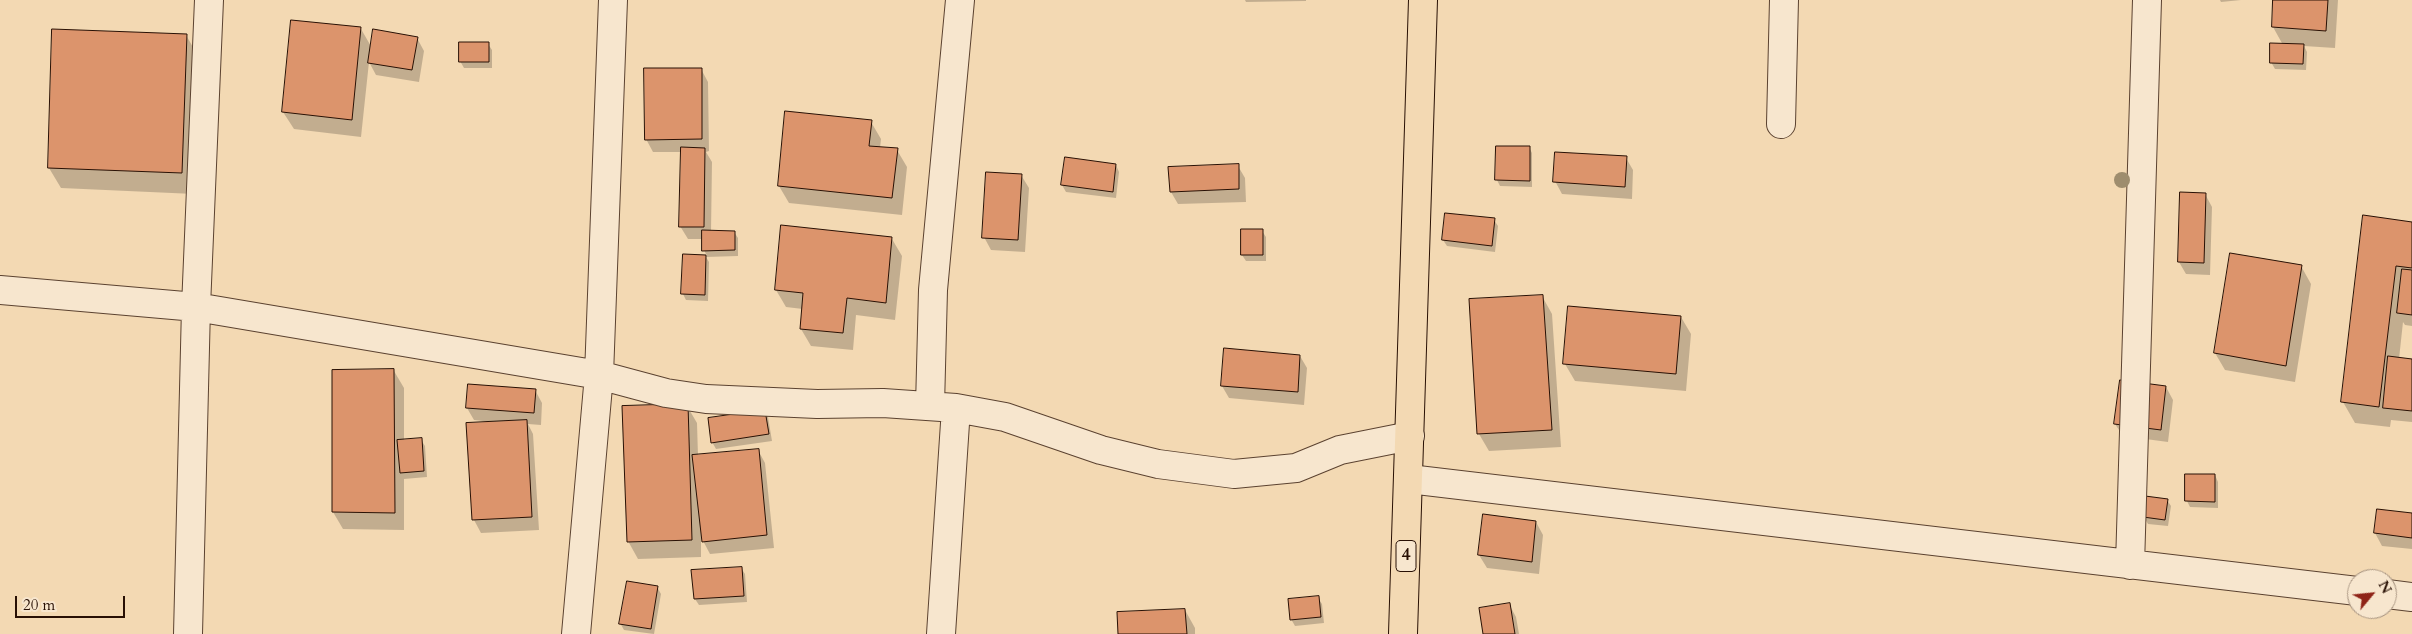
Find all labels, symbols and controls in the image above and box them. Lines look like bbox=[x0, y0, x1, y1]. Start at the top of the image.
road number: 4 bbox=[1396, 540, 1416, 572]
north arrow bbox=[2347, 569, 2397, 619]
text: N bbox=[2374, 577, 2396, 597]
scale bar bbox=[18, 586, 128, 618]
text: 20 m bbox=[23, 595, 55, 615]

